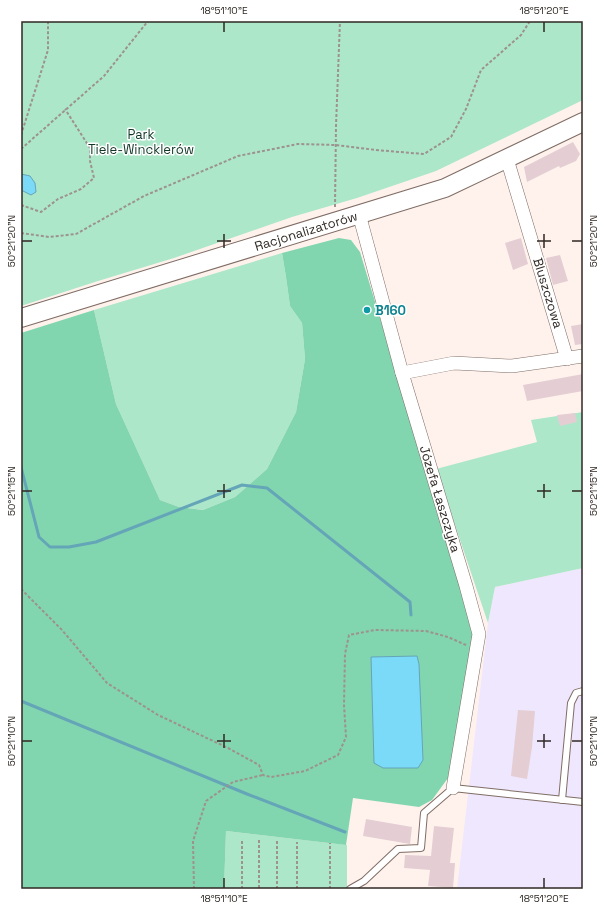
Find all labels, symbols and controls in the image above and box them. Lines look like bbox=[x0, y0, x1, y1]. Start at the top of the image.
text: 18°51'10"E bbox=[200, 4, 248, 17]
text: 18°51'20"E bbox=[519, 4, 569, 17]
park label: Park Tiele-Wincklerów bbox=[88, 126, 194, 158]
street label: Racjonalizatorów bbox=[252, 207, 360, 255]
text: 50°21'20"N bbox=[5, 215, 18, 267]
text: 50°21'20"N bbox=[587, 215, 600, 267]
street label: Bluszczowa bbox=[529, 256, 567, 331]
place label: B160 bbox=[375, 302, 406, 319]
marker: B160 bbox=[362, 305, 372, 315]
street label: Józefa Łaszczyka bbox=[416, 444, 464, 555]
text: 50°21'15"N bbox=[5, 466, 18, 516]
text: 50°21'15"N bbox=[587, 466, 600, 516]
text: 50°21'10"N bbox=[5, 716, 18, 766]
text: 50°21'10"N bbox=[587, 716, 600, 766]
text: 18°51'10"E bbox=[200, 892, 248, 905]
text: 18°51'20"E bbox=[519, 892, 569, 905]

